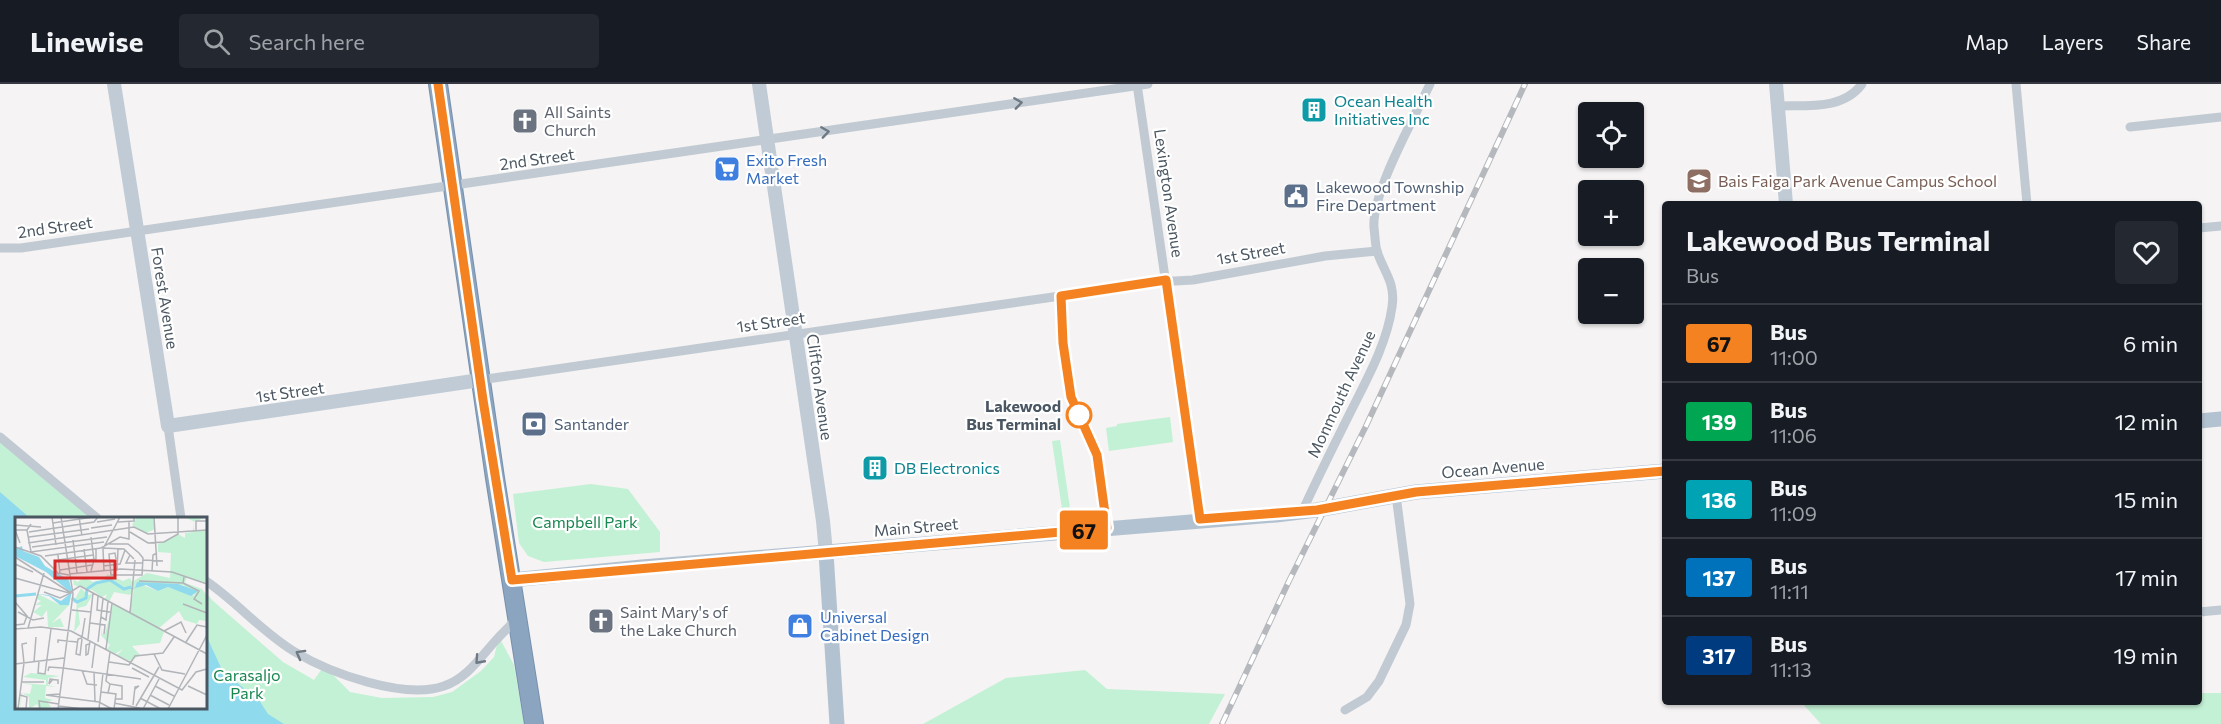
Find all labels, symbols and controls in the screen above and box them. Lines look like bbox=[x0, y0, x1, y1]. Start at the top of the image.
search box bbox=[179, 14, 599, 68]
text: Linewise bbox=[30, 24, 143, 58]
icon: search bbox=[200, 25, 233, 58]
text: Search here bbox=[248, 28, 365, 55]
text: Map bbox=[1965, 29, 2009, 54]
text: Layers bbox=[2042, 29, 2104, 54]
text: Share bbox=[2137, 29, 2191, 54]
place label: Ocean Health Initiatives Inc bbox=[1334, 91, 1433, 128]
building icon: Ocean Health Initiatives Inc bbox=[1299, 95, 1329, 125]
one-way arrow bbox=[1013, 98, 1023, 110]
place label: All Saints Church bbox=[544, 102, 611, 139]
map controls bbox=[1578, 102, 1644, 324]
button: locate bbox=[1578, 102, 1644, 168]
church icon: All Saints Church bbox=[510, 106, 540, 136]
one-way arrow bbox=[821, 126, 830, 138]
street label: Lexington Avenue bbox=[1151, 127, 1188, 258]
street label: 2nd Street bbox=[498, 144, 576, 173]
place label: Exito Fresh Market bbox=[746, 150, 827, 187]
supermarket icon: Exito Fresh Market bbox=[712, 154, 742, 184]
school or university icon: Bais Faiga Park Avenue Campus School bbox=[1684, 166, 1714, 196]
place label: Bais Faiga Park Avenue Campus School bbox=[1718, 171, 1997, 190]
place label: Lakewood Township Fire Department bbox=[1316, 177, 1464, 214]
button: + bbox=[1578, 180, 1644, 246]
public building icon: Lakewood Township Fire Department bbox=[1281, 181, 1311, 211]
street label: 2nd Street bbox=[16, 212, 94, 241]
button: heart bbox=[2115, 221, 2178, 284]
text: Lakewood Bus Terminal bbox=[1686, 223, 1991, 257]
street label: 1st Street bbox=[1215, 237, 1287, 268]
street label: Forest Avenue bbox=[148, 246, 183, 350]
button: − bbox=[1578, 258, 1644, 324]
text: Bus bbox=[1686, 263, 1719, 287]
street label: 1st Street bbox=[735, 307, 807, 336]
text: Bus bbox=[1770, 318, 1807, 345]
street label: Monmouth Avenue bbox=[1303, 327, 1378, 461]
text: 6 min bbox=[2123, 330, 2178, 357]
text: 67 bbox=[1707, 331, 1731, 356]
street label: Clifton Avenue bbox=[804, 333, 837, 441]
text: 11:00 bbox=[1770, 345, 1818, 369]
street label: 1st Street bbox=[254, 377, 326, 406]
place label: Lakewood Bus Terminal bbox=[966, 396, 1061, 433]
text: Bus bbox=[1770, 396, 1807, 423]
marker: Lakewood Bus Terminal bbox=[1066, 402, 1092, 428]
text: 12 min bbox=[2115, 408, 2178, 435]
bank icon: Santander bbox=[519, 409, 549, 439]
text: 139 bbox=[1702, 409, 1736, 434]
place label: Santander bbox=[554, 414, 630, 433]
text: 11:06 bbox=[1770, 423, 1817, 447]
building icon: DB Electronics bbox=[860, 453, 890, 483]
street label: Ocean Avenue bbox=[1441, 454, 1545, 481]
place label: DB Electronics bbox=[894, 458, 1000, 477]
text: Bus bbox=[1770, 474, 1807, 501]
text: 15 min bbox=[2114, 486, 2178, 513]
text: 136 bbox=[1702, 487, 1736, 512]
text: 11:09 bbox=[1770, 501, 1817, 525]
line badge: 67 bbox=[1057, 510, 1111, 550]
park label: Campbell Park bbox=[532, 512, 638, 531]
street label: Main Street bbox=[873, 513, 960, 540]
inset map bbox=[15, 517, 207, 709]
text: 67 bbox=[1072, 518, 1096, 543]
text: Bus bbox=[1770, 552, 1807, 579]
text: 17 min bbox=[2115, 564, 2178, 591]
text: 137 bbox=[1702, 565, 1736, 590]
text: 11:11 bbox=[1770, 579, 1809, 603]
place label: Saint Mary's of the Lake Church bbox=[620, 602, 737, 639]
church icon: Saint Mary's of the Lake Church bbox=[586, 606, 616, 636]
place label: Universal Cabinet Design bbox=[820, 607, 929, 644]
shop icon: Universal Cabinet Design bbox=[785, 611, 815, 641]
text: Bus bbox=[1770, 630, 1807, 657]
text: 19 min bbox=[2114, 642, 2178, 669]
text: 317 bbox=[1702, 643, 1736, 668]
one-way arrow bbox=[296, 650, 306, 661]
one-way arrow bbox=[475, 653, 486, 664]
text: 11:13 bbox=[1770, 657, 1812, 681]
park label: Carasaljo Park bbox=[213, 665, 281, 702]

